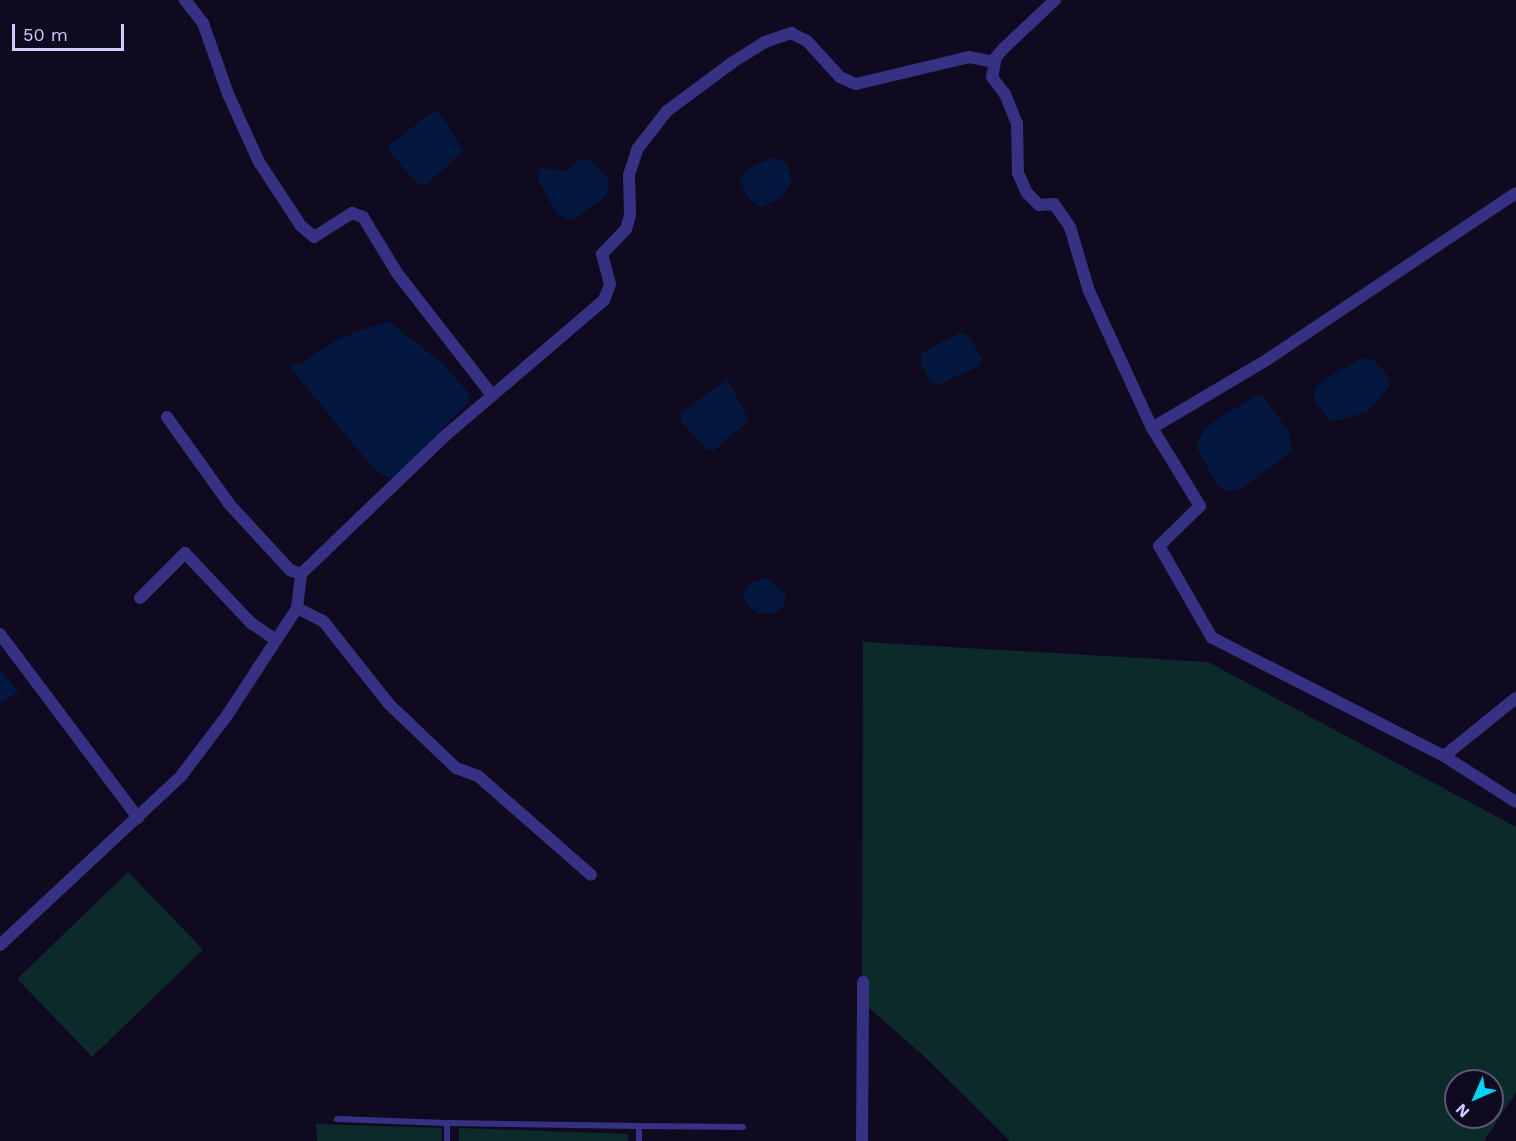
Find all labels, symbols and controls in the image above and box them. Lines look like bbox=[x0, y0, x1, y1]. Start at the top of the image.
scale bar bbox=[15, 12, 128, 50]
text: 50 m bbox=[23, 24, 68, 45]
north arrow bbox=[1444, 1069, 1504, 1129]
text: N bbox=[1451, 1100, 1473, 1122]

